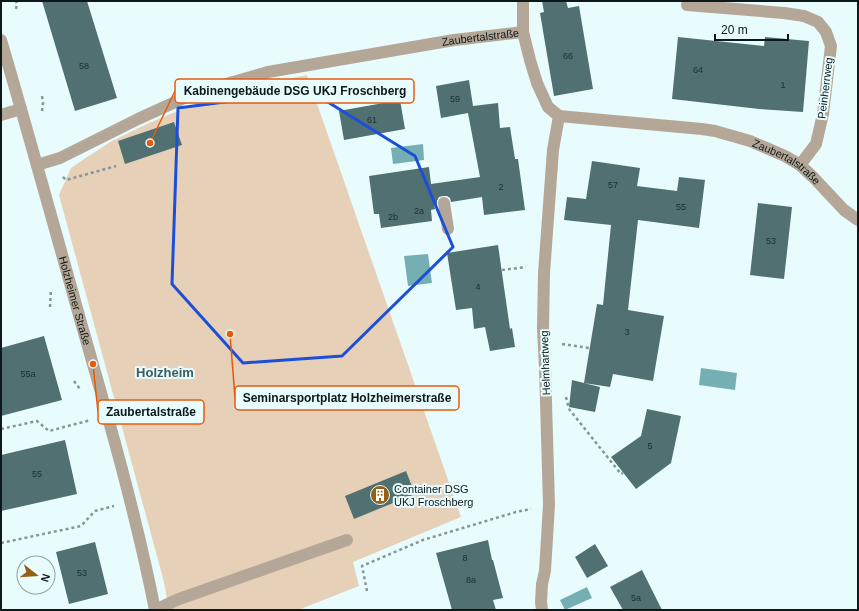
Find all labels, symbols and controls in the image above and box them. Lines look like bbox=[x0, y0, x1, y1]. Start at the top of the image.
scale bar bbox=[715, 16, 788, 42]
text: 20 m bbox=[721, 23, 748, 37]
street label: Zaubertalstraße bbox=[441, 27, 520, 48]
house number: 66 bbox=[563, 51, 573, 61]
street label: Peinherrweg bbox=[815, 57, 835, 119]
house number: 58 bbox=[79, 61, 89, 71]
house number: 64 bbox=[693, 65, 703, 75]
callout: Kabinengebäude DSG UKJ Froschberg bbox=[175, 79, 414, 103]
house number: 1 bbox=[780, 80, 786, 90]
text: Kabinengebäude DSG UKJ Froschberg bbox=[184, 84, 406, 98]
house number: 59 bbox=[450, 94, 460, 104]
house number: 61 bbox=[367, 115, 377, 125]
street label: Zaubertalstraße bbox=[751, 137, 823, 187]
house number: 57 bbox=[608, 180, 618, 190]
house number: 2 bbox=[498, 182, 504, 192]
house number: 55 bbox=[676, 202, 686, 212]
house number: 2a bbox=[414, 206, 424, 216]
house number: 2b bbox=[388, 212, 398, 222]
house number: 53 bbox=[766, 236, 776, 246]
street label: Holzheimer Straße bbox=[57, 255, 93, 347]
house number: 4 bbox=[475, 282, 481, 292]
house number: 3 bbox=[624, 327, 630, 337]
street label: Helmhartweg bbox=[538, 330, 552, 396]
district label: Holzheim bbox=[136, 365, 194, 380]
house number: 55a bbox=[20, 369, 36, 379]
callout: Seminarsportplatz Holzheimerstraße bbox=[235, 386, 459, 410]
text: Seminarsportplatz Holzheimerstraße bbox=[243, 391, 452, 405]
callout: Zaubertalstraße bbox=[98, 400, 204, 424]
text: Zaubertalstraße bbox=[106, 405, 196, 419]
house number: 5 bbox=[647, 441, 653, 451]
house number: 55 bbox=[32, 469, 42, 479]
place label: Container DSG UKJ Froschberg bbox=[394, 483, 473, 508]
building icon: Container DSG UKJ Froschberg bbox=[369, 484, 391, 506]
house number: 8 bbox=[462, 553, 468, 563]
north arrow bbox=[16, 555, 56, 595]
house number: 53 bbox=[77, 568, 87, 578]
text: N bbox=[39, 572, 52, 584]
house number: 8a bbox=[466, 575, 476, 585]
house number: 5a bbox=[631, 593, 641, 603]

